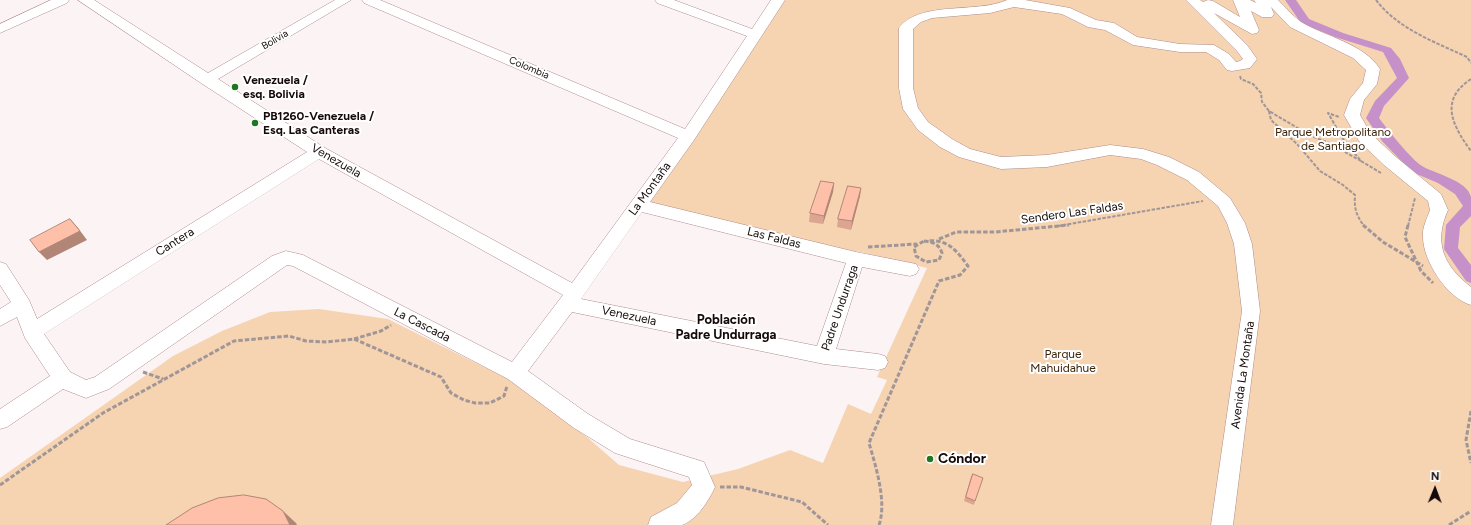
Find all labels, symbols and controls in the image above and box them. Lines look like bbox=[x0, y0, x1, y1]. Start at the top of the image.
street label: Bolivia bbox=[259, 28, 291, 52]
street label: Colombia bbox=[507, 54, 551, 82]
place label: Venezuela / esq. Bolivia bbox=[243, 73, 308, 101]
marker: Venezuela / esq. Bolivia bbox=[230, 82, 240, 92]
place label: PB1260-Venezuela / Esq. Las Canteras bbox=[263, 109, 374, 137]
marker: PB1260-Venezuela / Esq. Las Canteras bbox=[250, 118, 260, 128]
park label: Parque Metropolitano de Santiago bbox=[1275, 125, 1391, 153]
street label: Venezuela bbox=[308, 141, 364, 181]
street label: La Montaña bbox=[626, 159, 674, 219]
street label: Sendero Las Faldas bbox=[1020, 199, 1124, 227]
street label: Las Faldas bbox=[746, 224, 802, 252]
street label: Cantera bbox=[153, 225, 197, 259]
street label: Padre Undurraga bbox=[819, 263, 861, 353]
street label: Venezuela bbox=[600, 303, 658, 329]
street label: La Cascada bbox=[391, 305, 453, 345]
district label: Población Padre Undurraga bbox=[676, 312, 776, 343]
street label: Avenida La Montaña bbox=[1228, 320, 1258, 430]
park label: Parque Mahuidahue bbox=[1030, 347, 1096, 375]
place label: Cóndor bbox=[938, 451, 986, 467]
marker: Cóndor bbox=[925, 454, 935, 464]
north arrow bbox=[1415, 469, 1455, 509]
text: N bbox=[1431, 470, 1440, 483]

